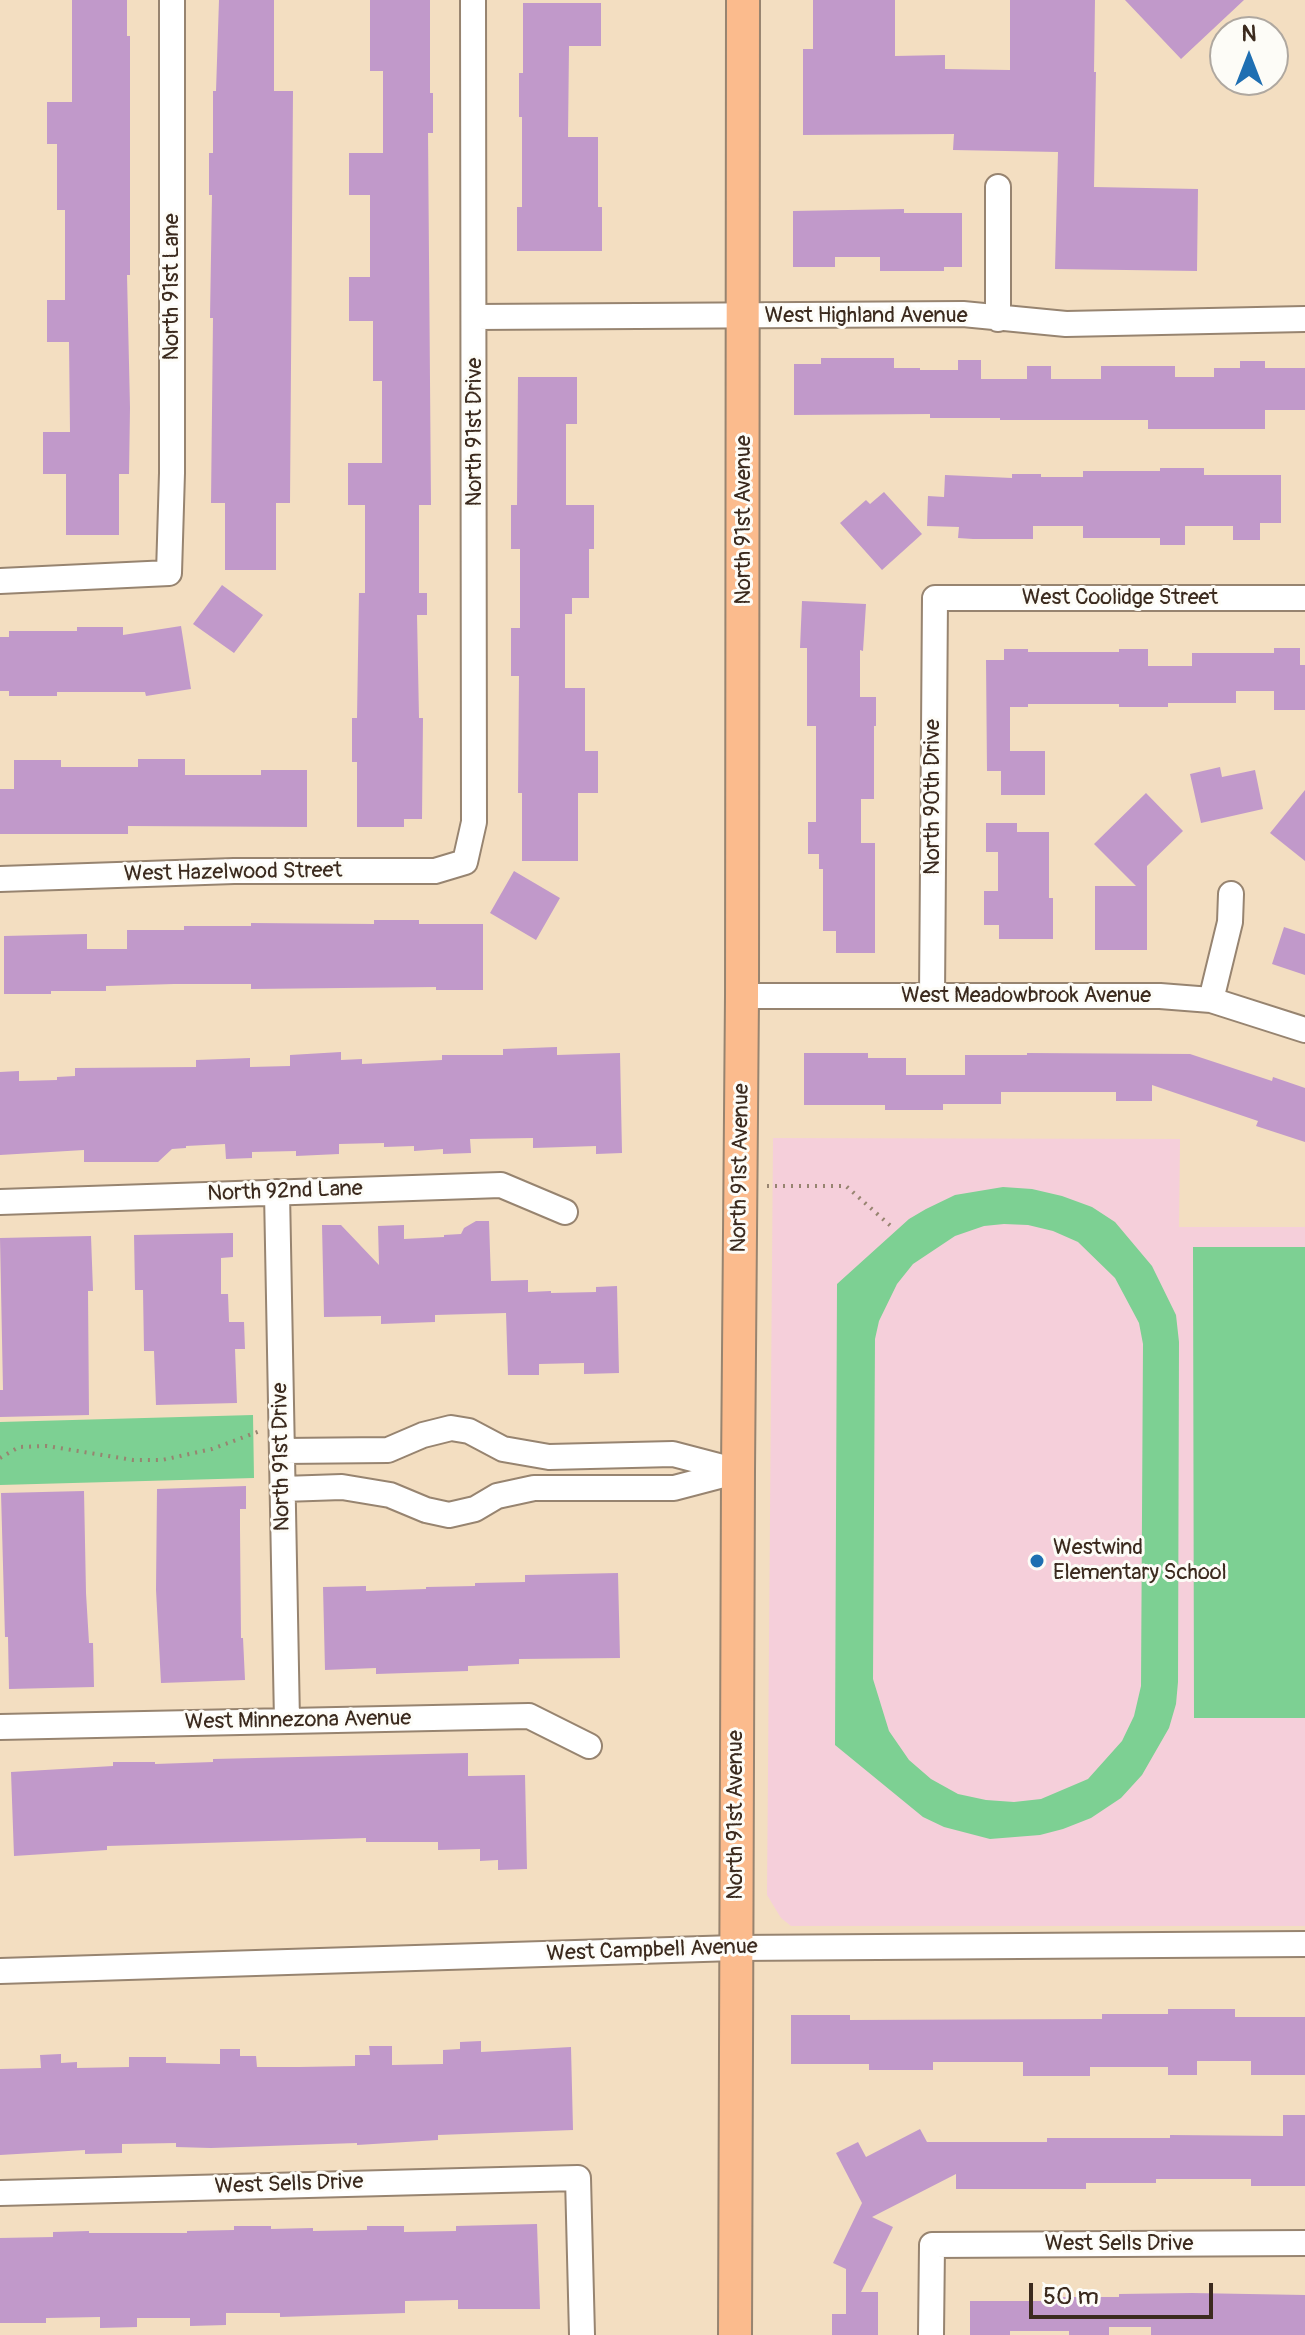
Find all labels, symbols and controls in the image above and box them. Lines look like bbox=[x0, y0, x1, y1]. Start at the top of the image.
north arrow bbox=[1209, 16, 1289, 96]
text: N bbox=[1242, 20, 1256, 48]
street label: North 91st Lane bbox=[159, 213, 185, 361]
street label: West Highland Avenue bbox=[765, 303, 967, 329]
street label: North 91st Drive bbox=[462, 358, 488, 506]
street label: North 91st Avenue bbox=[731, 435, 757, 605]
street label: West Coolidge Street bbox=[1022, 585, 1218, 611]
street label: North 90th Drive bbox=[920, 719, 946, 875]
street label: West Hazelwood Street bbox=[124, 858, 342, 888]
street label: West Meadowbrook Avenue bbox=[901, 983, 1151, 1009]
street label: North 91st Avenue bbox=[726, 1083, 756, 1253]
street label: North 92nd Lane bbox=[207, 1176, 363, 1208]
street label: North 91st Drive bbox=[268, 1382, 296, 1532]
place label: Westwind Elementary School bbox=[1053, 1535, 1227, 1586]
marker: Westwind Elementary School bbox=[1028, 1552, 1046, 1570]
street label: West Minnezona Avenue bbox=[185, 1706, 411, 1736]
street label: North 91st Avenue bbox=[723, 1730, 749, 1900]
street label: West Campbell Avenue bbox=[546, 1934, 758, 1968]
street label: West Sells Drive bbox=[214, 2169, 364, 2201]
street label: West Sells Drive bbox=[1045, 2231, 1193, 2257]
scale bar bbox=[1033, 2267, 1217, 2317]
text: 50 m bbox=[1043, 2282, 1099, 2311]

